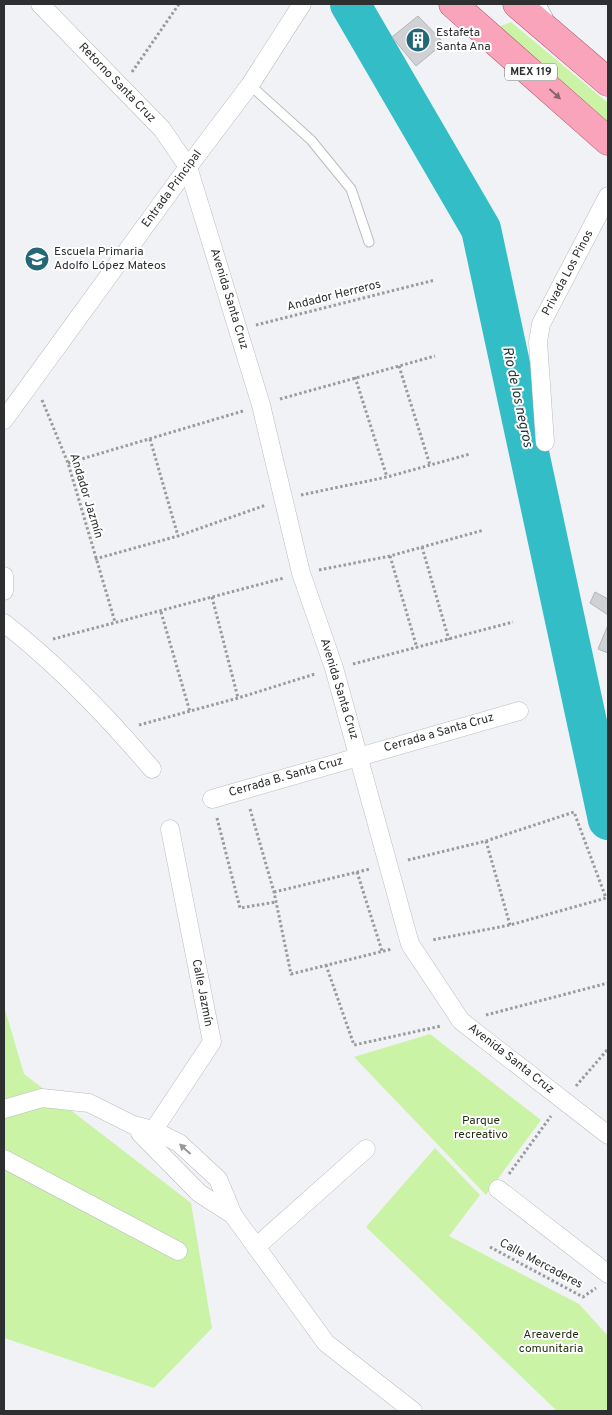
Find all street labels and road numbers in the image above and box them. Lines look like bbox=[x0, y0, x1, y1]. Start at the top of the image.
street label: Retorno Santa Cruz bbox=[75, 40, 159, 126]
road number: MEX 119 bbox=[505, 64, 557, 80]
street label: Entrada Principal bbox=[138, 147, 206, 231]
street label: Privada Los Pinos bbox=[539, 227, 597, 319]
street label: Avenida Santa Cruz bbox=[206, 247, 252, 351]
street label: Andador Herreros bbox=[285, 277, 383, 315]
street label: Andador Jazmín bbox=[65, 452, 107, 540]
street label: Avenida Santa Cruz bbox=[316, 637, 362, 741]
street label: Cerrada a Santa Cruz bbox=[382, 710, 496, 756]
street label: Cerrada B. Santa Cruz bbox=[227, 753, 345, 801]
street label: Calle Jazmín bbox=[188, 958, 216, 1028]
street label: Avenida Santa Cruz bbox=[465, 1020, 557, 1098]
street label: Calle Mercaderes bbox=[497, 1235, 585, 1293]

